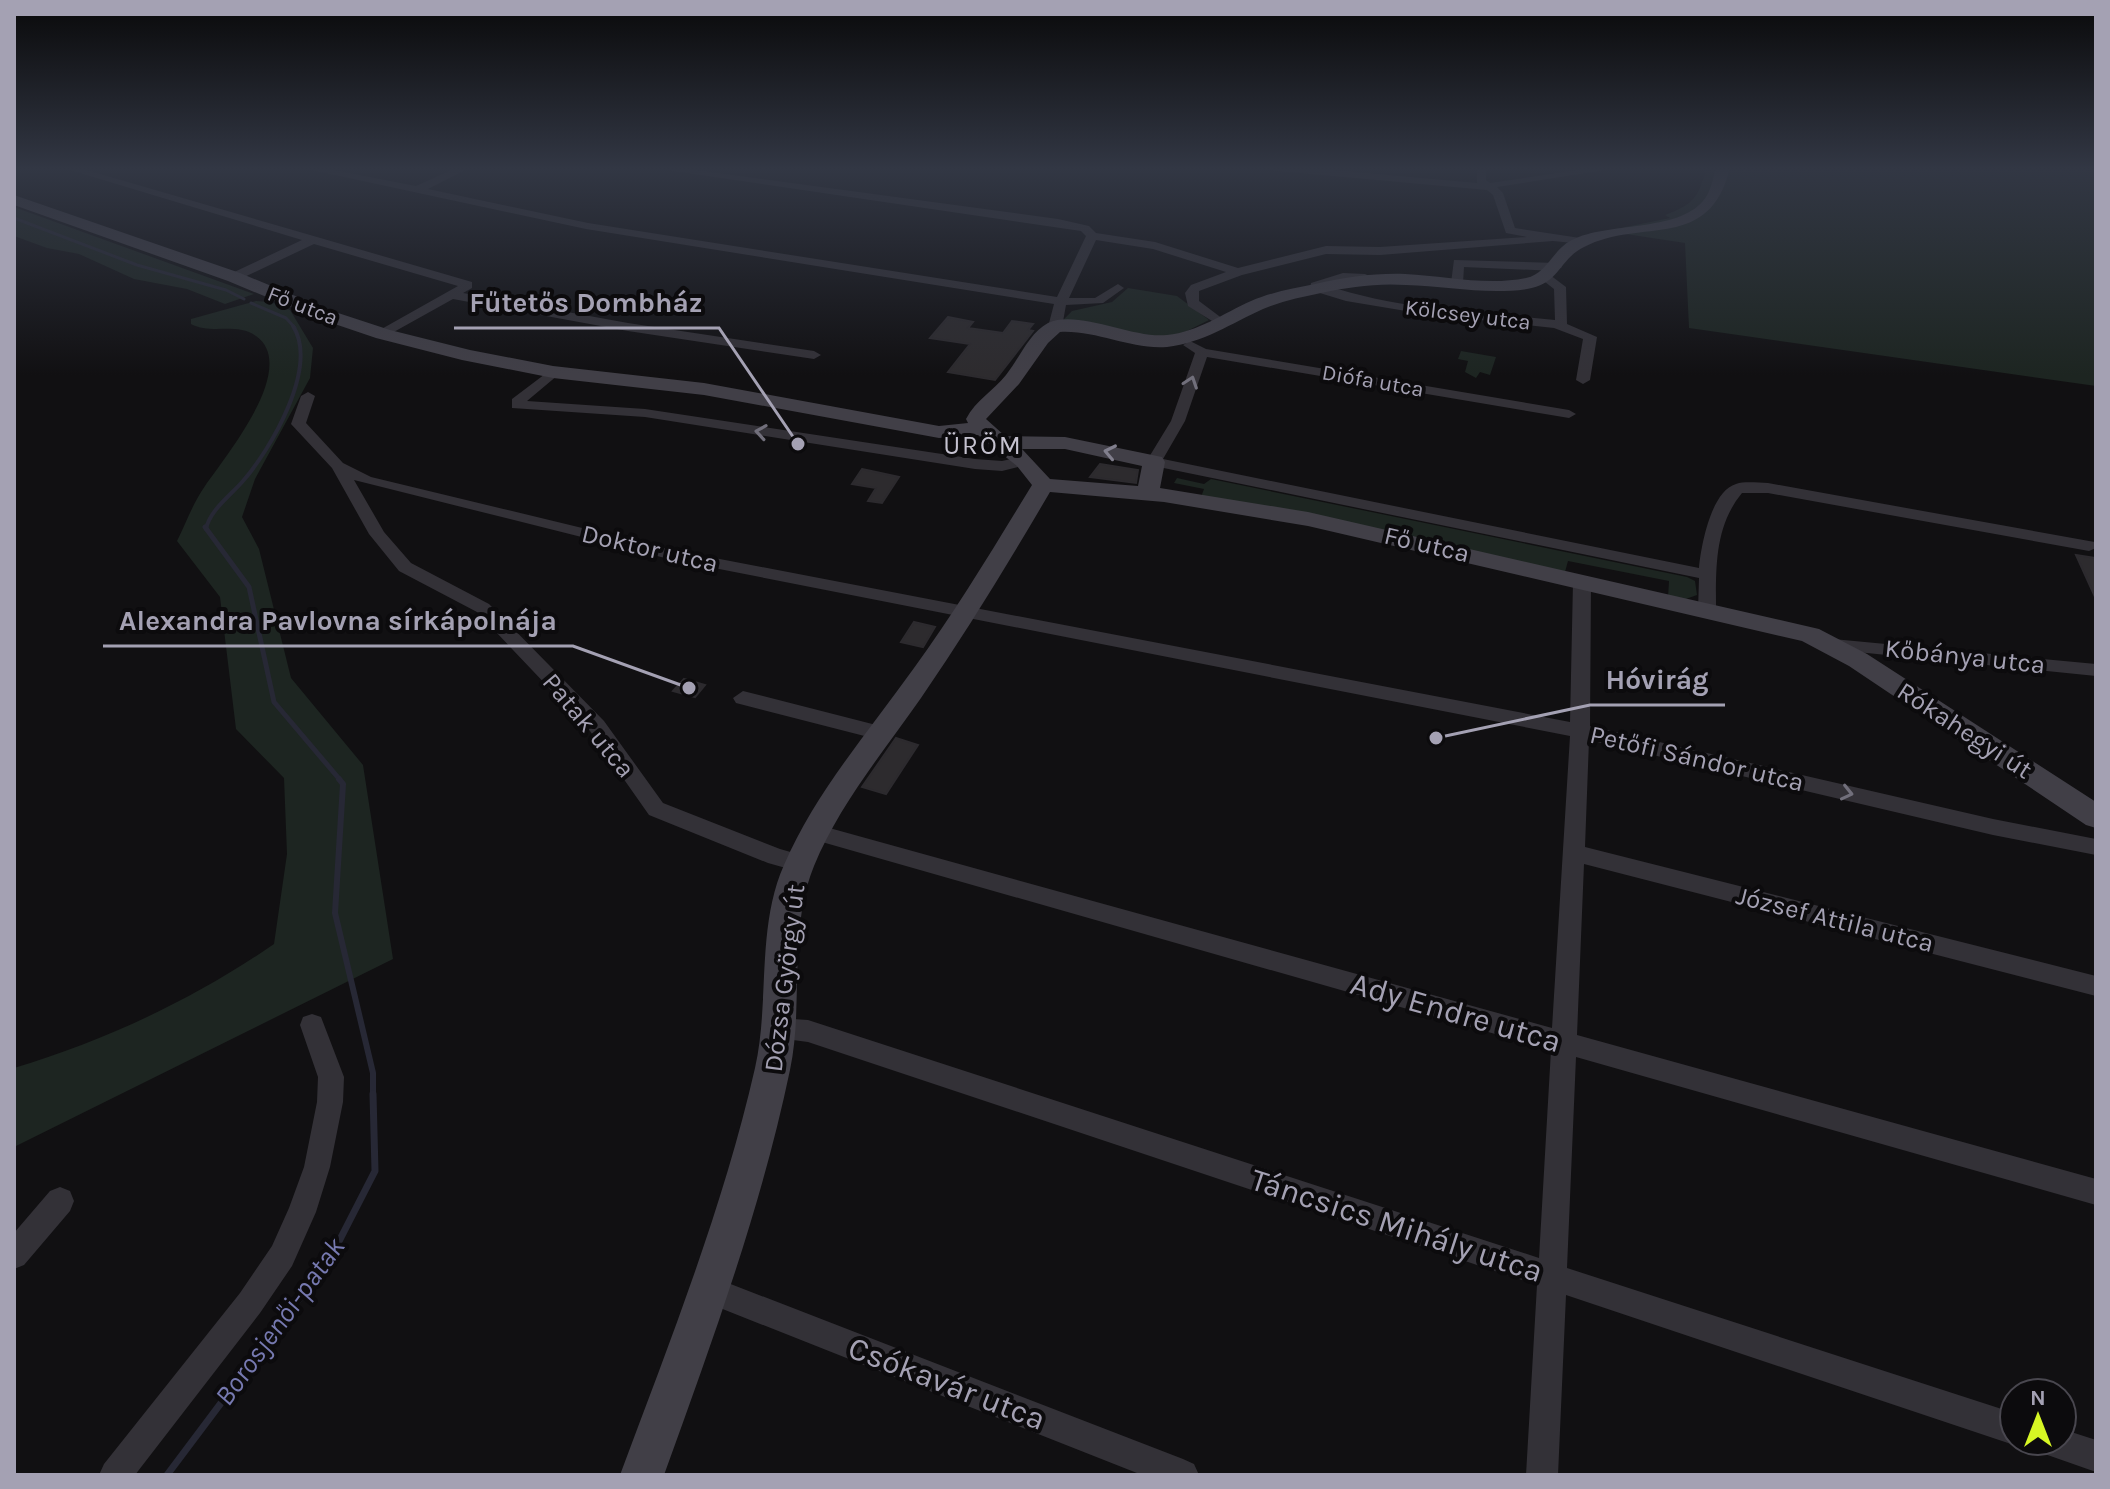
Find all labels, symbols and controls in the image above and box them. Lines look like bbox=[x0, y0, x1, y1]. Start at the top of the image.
callout: Fűtetős Dombház bbox=[454, 276, 719, 328]
street label: Fő utca bbox=[264, 281, 341, 331]
text: Fűtetős Dombház bbox=[469, 286, 703, 319]
street label: Kölcsey utca bbox=[1404, 294, 1532, 336]
street label: Diófa utca bbox=[1320, 359, 1426, 403]
one-way arrow bbox=[1182, 376, 1198, 390]
one-way arrow bbox=[754, 424, 768, 441]
district label: ÜRÖM bbox=[943, 430, 1023, 461]
one-way arrow bbox=[1104, 444, 1118, 461]
street label: Doktor utca bbox=[579, 518, 721, 579]
street label: Fő utca bbox=[1381, 520, 1473, 569]
callout: Alexandra Pavlovna sírkápolnája bbox=[103, 594, 573, 646]
text: Alexandra Pavlovna sírkápolnája bbox=[119, 604, 557, 637]
street label: Kőbánya utca bbox=[1883, 633, 2047, 680]
callout: Hóvirág bbox=[1590, 653, 1725, 705]
text: Hóvirág bbox=[1606, 663, 1708, 696]
street label: Patak utca bbox=[536, 667, 641, 784]
street label: Rókahegyi út bbox=[1891, 675, 2038, 786]
street label: Petőfi Sándor utca bbox=[1587, 719, 1807, 798]
one-way arrow bbox=[1839, 784, 1853, 801]
street label: József Attila utca bbox=[1733, 880, 1937, 959]
street label: Dózsa György út bbox=[758, 882, 811, 1074]
street label: Ady Endre utca bbox=[1346, 965, 1565, 1060]
street label: Táncsics Mihály utca bbox=[1246, 1161, 1547, 1290]
water label: Borosjenői-patak bbox=[208, 1230, 352, 1412]
street label: Csókavár utca bbox=[843, 1329, 1051, 1438]
north arrow bbox=[1998, 1377, 2078, 1457]
text: N bbox=[2030, 1385, 2046, 1411]

